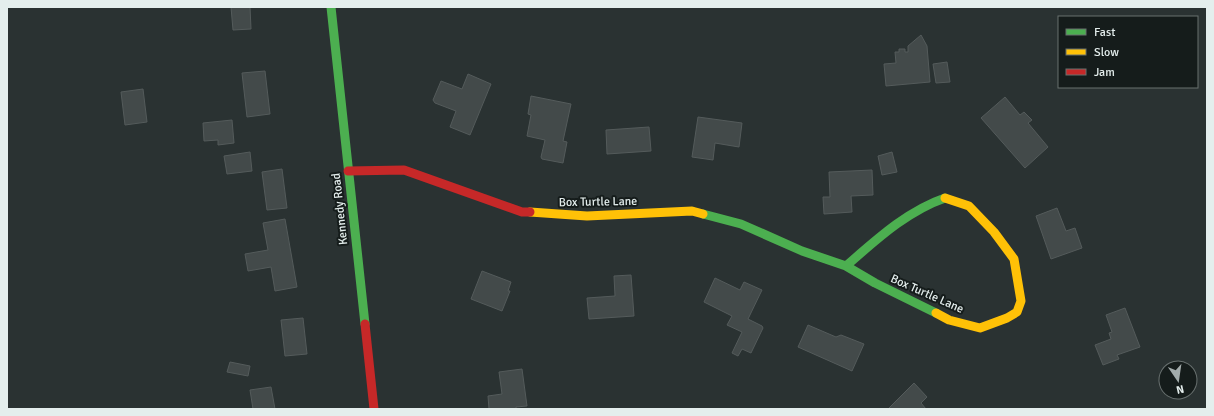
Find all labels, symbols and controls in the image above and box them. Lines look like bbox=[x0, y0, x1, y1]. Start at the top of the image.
legend bbox=[1058, 16, 1198, 88]
text: Fast bbox=[1094, 25, 1115, 40]
text: Slow bbox=[1094, 45, 1119, 60]
text: Jam bbox=[1094, 65, 1115, 80]
street label: Kennedy Road bbox=[329, 172, 351, 246]
street label: Box Turtle Lane bbox=[559, 194, 637, 210]
street label: Box Turtle Lane bbox=[888, 271, 966, 317]
north arrow bbox=[1158, 360, 1198, 400]
text: N bbox=[1175, 382, 1185, 396]

